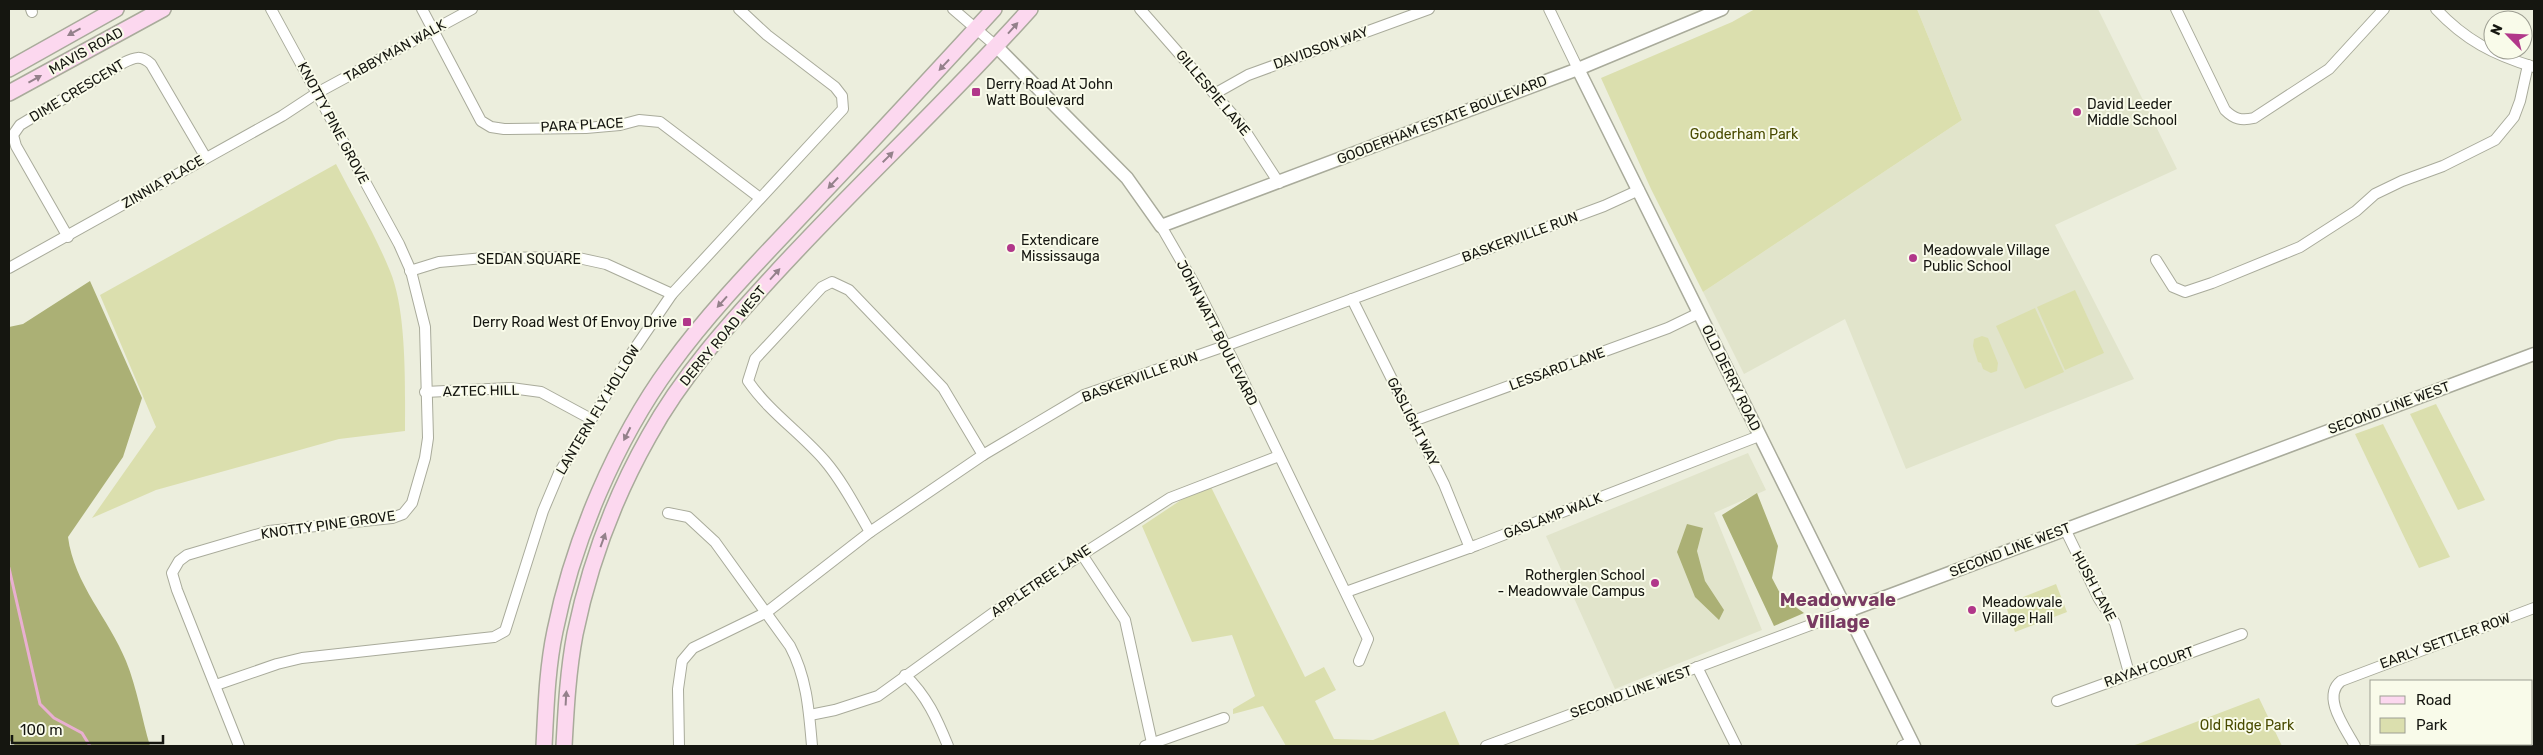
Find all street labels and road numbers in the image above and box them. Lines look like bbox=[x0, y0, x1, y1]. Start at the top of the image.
street label: TABBYMAN WALK bbox=[341, 16, 449, 86]
street label: DAVIDSON WAY bbox=[1271, 23, 1371, 73]
street label: MAVIS ROAD bbox=[46, 24, 126, 78]
street label: GILLESPIE LANE bbox=[1172, 47, 1254, 139]
street label: DIME CRESCENT bbox=[26, 56, 128, 126]
street label: KNOTTY PINE GROVE bbox=[294, 59, 372, 187]
street label: GOODERHAM ESTATE BOULEVARD bbox=[1334, 72, 1550, 168]
street label: PARA PLACE bbox=[540, 114, 624, 136]
street label: ZINNIA PLACE bbox=[119, 152, 207, 212]
street label: BASKERVILLE RUN bbox=[1460, 208, 1580, 266]
street label: SEDAN SQUARE bbox=[477, 251, 581, 268]
street label: JOHN WATT BOULEVARD bbox=[1173, 257, 1261, 409]
street label: DERRY ROAD WEST bbox=[676, 283, 770, 389]
street label: OLD DERRY ROAD bbox=[1698, 322, 1764, 434]
street label: LANTERN FLY HOLLOW bbox=[553, 342, 643, 478]
street label: LESSARD LANE bbox=[1507, 344, 1607, 394]
street label: BASKERVILLE RUN bbox=[1080, 348, 1200, 406]
street label: GASLIGHT WAY bbox=[1383, 375, 1443, 469]
street label: SECOND LINE WEST bbox=[2326, 378, 2452, 438]
street label: AZTEC HILL bbox=[443, 382, 520, 400]
street label: GASLAMP WALK bbox=[1501, 489, 1605, 543]
street label: KNOTTY PINE GROVE bbox=[260, 507, 396, 543]
street label: SECOND LINE WEST bbox=[1947, 519, 2073, 581]
street label: APPLETREE LANE bbox=[988, 541, 1094, 621]
street label: HUSH LANE bbox=[2068, 548, 2120, 624]
street label: EARLY SETTLER ROW bbox=[2377, 609, 2513, 673]
street label: RAYAH COURT bbox=[2102, 643, 2196, 691]
street label: SECOND LINE WEST bbox=[1568, 662, 1694, 722]

